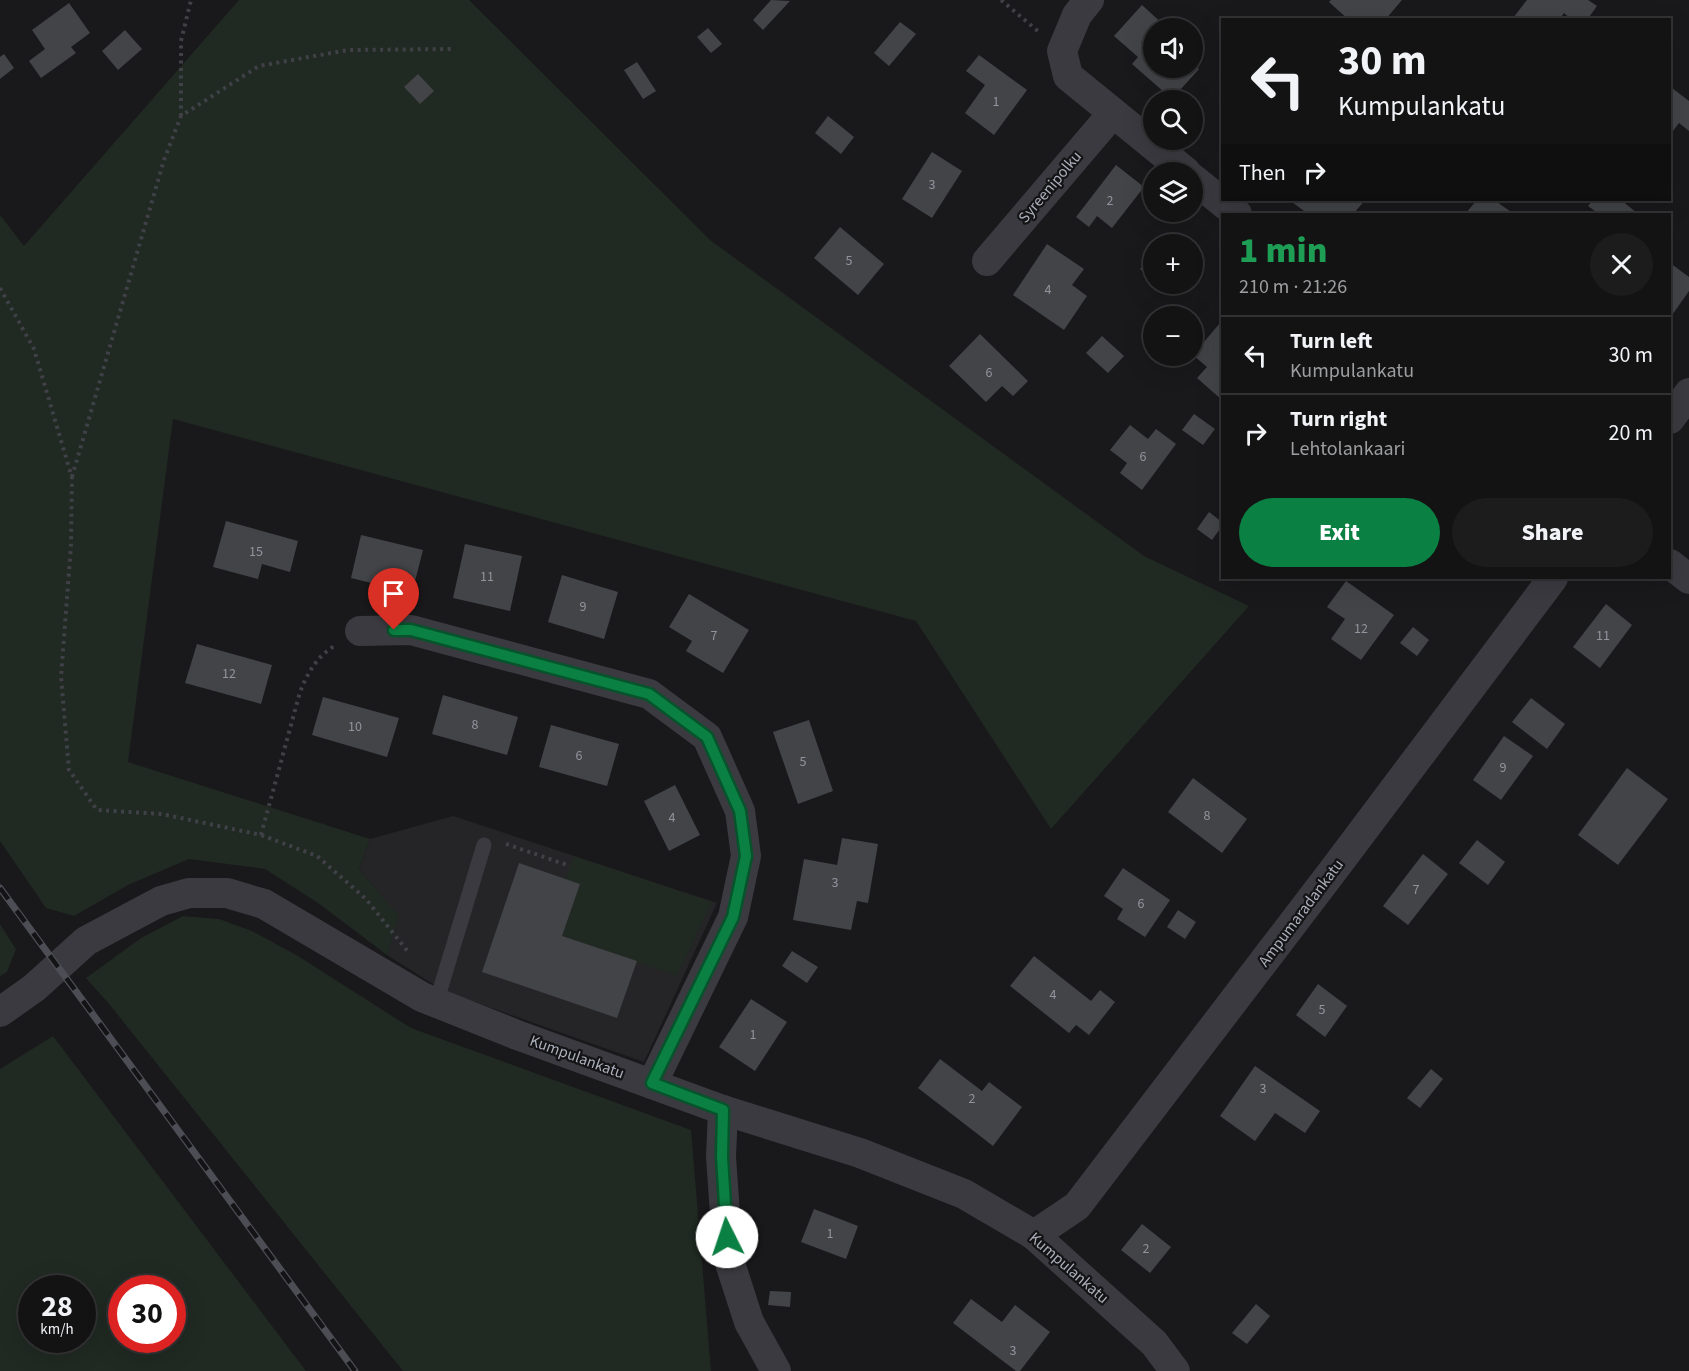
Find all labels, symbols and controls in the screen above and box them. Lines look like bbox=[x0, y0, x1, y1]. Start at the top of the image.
map controls bbox=[1143, 18, 1203, 366]
button: sound bbox=[1143, 18, 1203, 78]
text: 30 m bbox=[1338, 31, 1427, 91]
icon: left bbox=[1239, 42, 1317, 120]
text: Kumpulankatu bbox=[1338, 87, 1505, 126]
button: search bbox=[1143, 90, 1203, 150]
house number: 1 bbox=[993, 92, 1000, 112]
street label: Syreenipolku bbox=[1013, 146, 1087, 228]
icon: right bbox=[1298, 156, 1331, 189]
text: Then bbox=[1239, 157, 1286, 189]
button: layers bbox=[1143, 162, 1203, 222]
house number: 3 bbox=[929, 175, 936, 195]
house number: 2 bbox=[1107, 191, 1114, 211]
text: 1 min bbox=[1239, 225, 1327, 276]
button: close bbox=[1590, 233, 1653, 296]
button: + bbox=[1143, 234, 1203, 294]
house number: 5 bbox=[846, 251, 853, 271]
text: 210 m · 21:26 bbox=[1239, 273, 1347, 301]
house number: 4 bbox=[1045, 280, 1052, 300]
button: − bbox=[1143, 306, 1203, 366]
text: Turn left bbox=[1290, 325, 1372, 357]
icon: left bbox=[1239, 339, 1272, 372]
text: 30 m bbox=[1608, 339, 1653, 371]
text: Kumpulankatu bbox=[1290, 357, 1414, 385]
house number: 6 bbox=[986, 363, 993, 383]
text: Turn right bbox=[1290, 403, 1387, 435]
icon: right bbox=[1239, 417, 1272, 450]
text: 20 m bbox=[1608, 417, 1653, 449]
text: Lehtolankaari bbox=[1290, 435, 1405, 463]
house number: 6 bbox=[1140, 447, 1147, 467]
button: Exit bbox=[1239, 498, 1440, 567]
button: Share bbox=[1452, 498, 1653, 567]
house number: 15 bbox=[249, 542, 263, 562]
house number: 11 bbox=[480, 567, 494, 587]
pin bbox=[368, 568, 419, 630]
icon: arrive bbox=[377, 577, 410, 610]
house number: 9 bbox=[580, 597, 587, 617]
house number: 12 bbox=[1354, 619, 1368, 639]
house number: 7 bbox=[711, 626, 718, 646]
house number: 11 bbox=[1596, 626, 1610, 646]
house number: 12 bbox=[222, 664, 236, 684]
house number: 8 bbox=[472, 715, 479, 735]
house number: 10 bbox=[348, 717, 362, 737]
house number: 6 bbox=[576, 746, 583, 766]
house number: 5 bbox=[800, 752, 807, 772]
house number: 9 bbox=[1500, 758, 1507, 778]
house number: 8 bbox=[1204, 806, 1211, 826]
house number: 4 bbox=[669, 808, 676, 828]
street label: Ampumaradankatu bbox=[1253, 855, 1349, 971]
house number: 3 bbox=[832, 873, 839, 893]
house number: 7 bbox=[1413, 880, 1420, 900]
house number: 6 bbox=[1138, 894, 1145, 914]
house number: 4 bbox=[1050, 985, 1057, 1005]
house number: 5 bbox=[1319, 1000, 1326, 1020]
house number: 1 bbox=[750, 1025, 757, 1045]
street label: Kumpulankatu bbox=[527, 1030, 627, 1084]
house number: 3 bbox=[1260, 1079, 1267, 1099]
house number: 2 bbox=[969, 1089, 976, 1109]
position arrow bbox=[695, 1205, 759, 1269]
house number: 1 bbox=[827, 1224, 834, 1244]
street label: Kumpulankatu bbox=[1024, 1227, 1114, 1309]
house number: 2 bbox=[1143, 1239, 1150, 1259]
speed limit sign: 30 bbox=[108, 1275, 186, 1353]
text: 28 bbox=[41, 1285, 73, 1328]
text: km/h bbox=[40, 1319, 74, 1340]
house number: 3 bbox=[1010, 1341, 1017, 1361]

